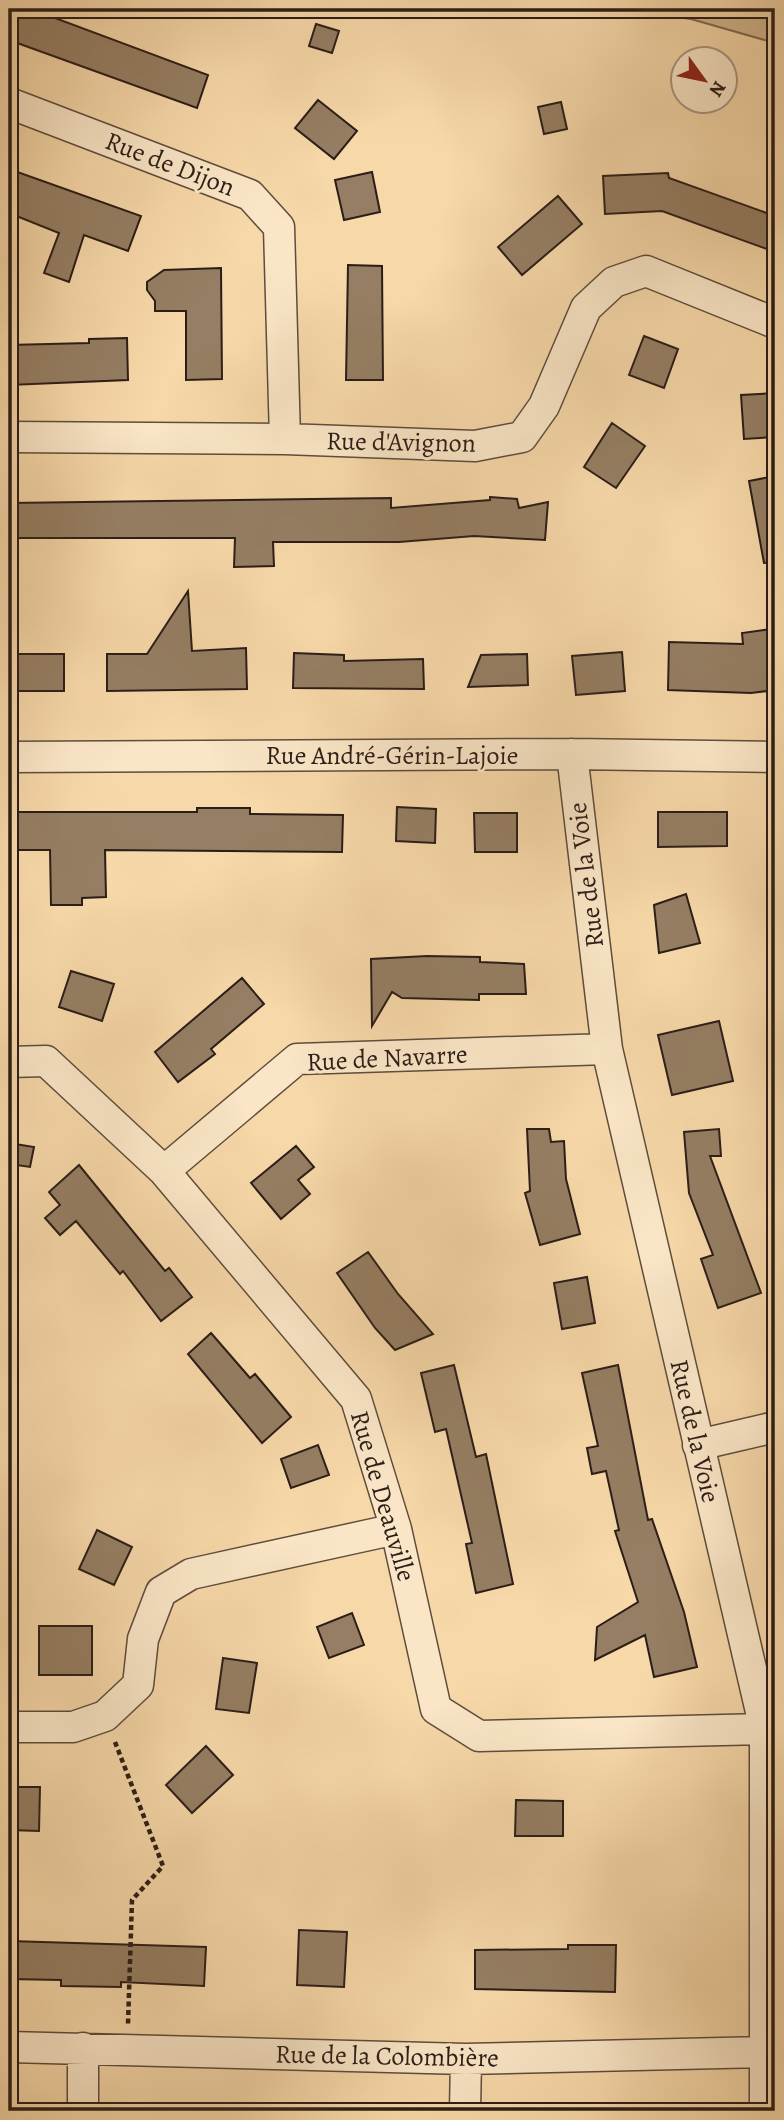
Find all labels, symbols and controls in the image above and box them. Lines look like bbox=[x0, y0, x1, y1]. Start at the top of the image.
north arrow bbox=[668, 46, 738, 116]
text: N bbox=[703, 76, 732, 102]
street label: Rue de Dijon bbox=[100, 123, 240, 205]
street label: Rue d'Avignon bbox=[326, 423, 476, 461]
street label: Rue André-Gérin-Lajoie bbox=[266, 738, 518, 773]
street label: Rue de la Voie bbox=[560, 800, 612, 950]
street label: Rue de Navarre bbox=[306, 1036, 468, 1080]
street label: Rue de la Voie bbox=[662, 1356, 728, 1506]
street label: Rue de Deauville bbox=[342, 1407, 424, 1585]
street label: Rue de la Colombière bbox=[275, 2037, 499, 2075]

